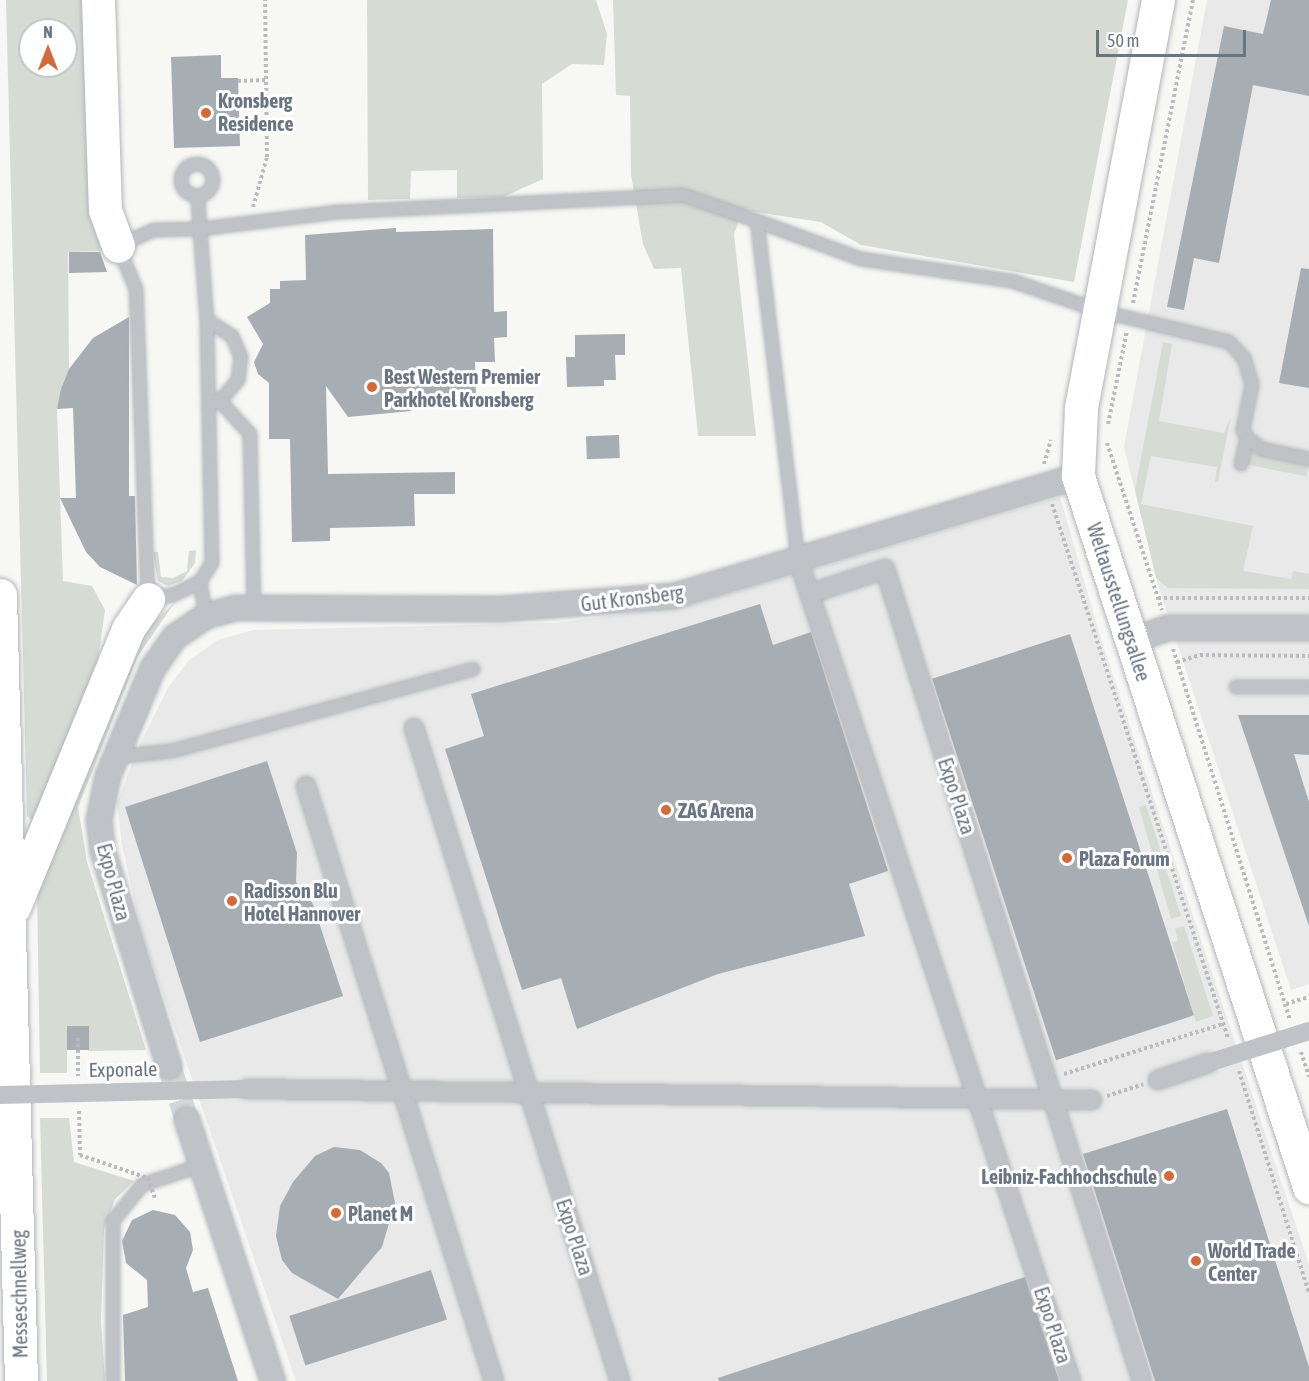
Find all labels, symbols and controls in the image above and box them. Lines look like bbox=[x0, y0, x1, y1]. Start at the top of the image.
north arrow bbox=[18, 18, 78, 78]
scale bar bbox=[1099, 18, 1249, 56]
text: N bbox=[43, 23, 53, 41]
text: 50 m bbox=[1107, 30, 1139, 51]
place label: Kronsberg Residence bbox=[218, 89, 293, 136]
marker: Kronsberg Residence bbox=[199, 106, 213, 120]
place label: Best Western Premier Parkhotel Kronsberg bbox=[384, 364, 540, 411]
marker: Best Western Premier Parkhotel Kronsberg bbox=[365, 380, 379, 394]
street label: Weltausstellungsallee bbox=[1082, 520, 1156, 684]
street label: Gut Kronsberg bbox=[579, 580, 685, 616]
street label: Expo Plaza bbox=[933, 755, 981, 837]
place label: ZAG Arena bbox=[678, 798, 754, 822]
marker: ZAG Arena bbox=[659, 803, 673, 817]
street label: Expo Plaza bbox=[92, 841, 136, 923]
place label: Plaza Forum bbox=[1079, 846, 1170, 870]
marker: Plaza Forum bbox=[1060, 851, 1074, 865]
place label: Radisson Blu Hotel Hannover bbox=[244, 878, 360, 925]
marker: Radisson Blu Hotel Hannover bbox=[225, 894, 239, 908]
street label: Exponale bbox=[88, 1056, 158, 1082]
place label: Leibniz-Fachhochschule bbox=[981, 1164, 1157, 1188]
marker: Leibniz-Fachhochschule bbox=[1162, 1169, 1176, 1183]
street label: Expo Plaza bbox=[551, 1196, 599, 1278]
place label: Planet M bbox=[348, 1201, 413, 1225]
marker: Planet M bbox=[329, 1206, 343, 1220]
street label: Messeschnellweg bbox=[6, 1230, 32, 1358]
place label: World Trade Center bbox=[1208, 1238, 1295, 1285]
marker: World Trade Center bbox=[1189, 1254, 1203, 1268]
street label: Expo Plaza bbox=[1029, 1284, 1077, 1366]

